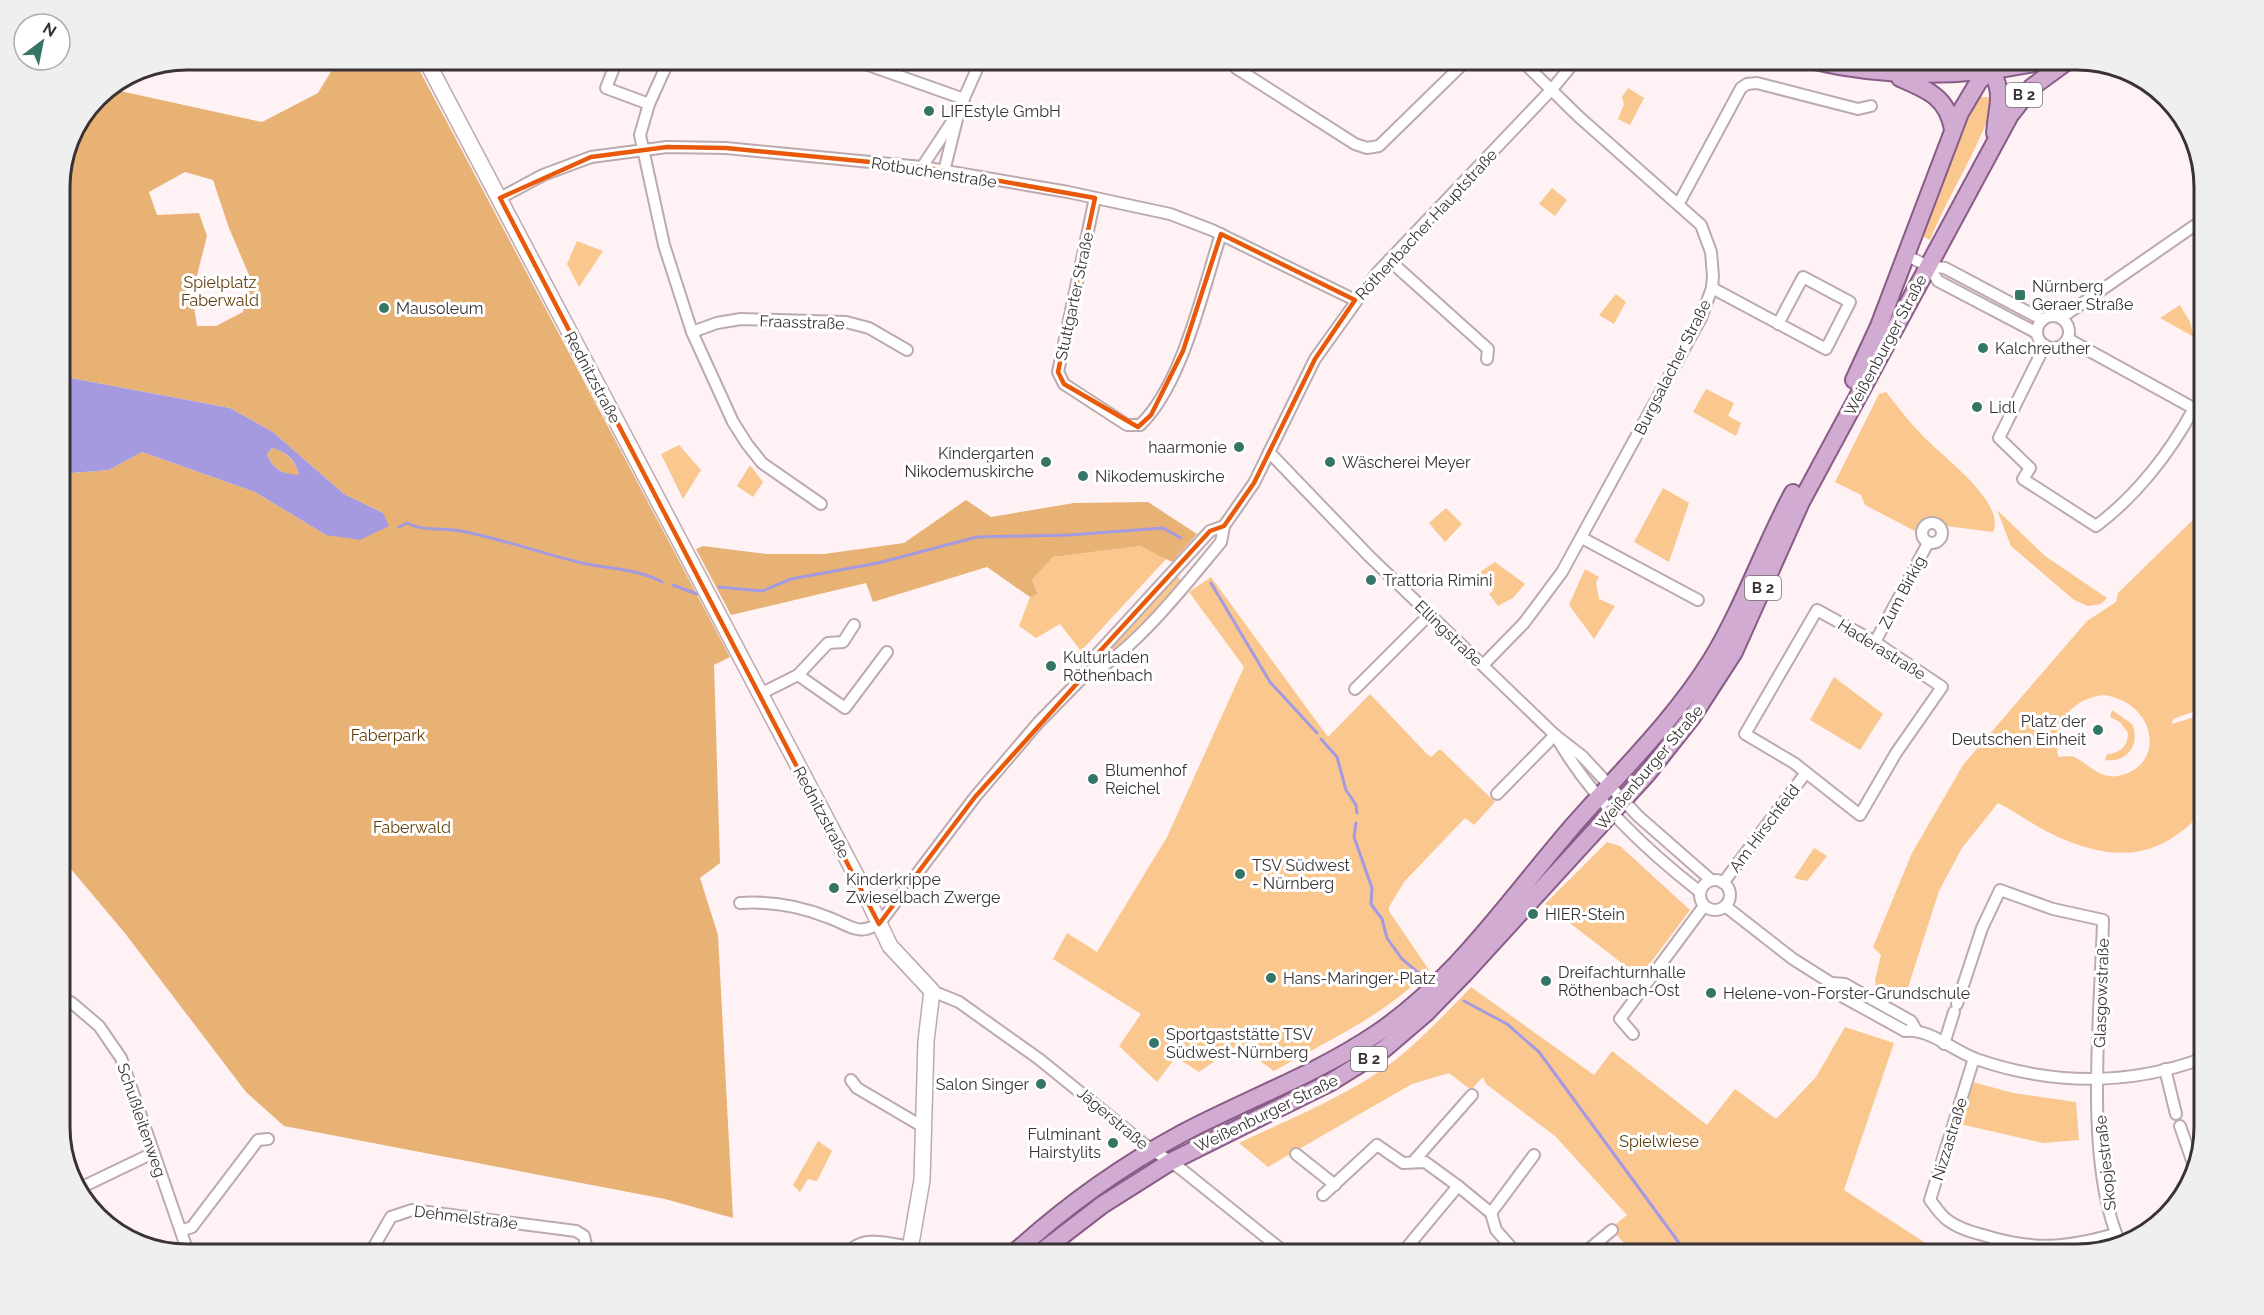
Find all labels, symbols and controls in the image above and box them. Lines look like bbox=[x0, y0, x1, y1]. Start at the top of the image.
north arrow bbox=[12, 12, 72, 72]
text: N bbox=[39, 18, 60, 41]
road number: B 2 bbox=[2006, 83, 2042, 107]
place label: LIFEstyle GmbH bbox=[941, 102, 1061, 121]
marker: LIFEstyle GmbH bbox=[922, 104, 936, 118]
street label: Röthenbacher Hauptstraße bbox=[1352, 145, 1501, 304]
street label: Rotbuchenstraße bbox=[870, 153, 998, 192]
street label: Stuttgarter Straße bbox=[1052, 230, 1097, 362]
street label: Weißenburger Straße bbox=[1840, 272, 1931, 419]
park label: Spielplatz Faberwald bbox=[181, 273, 259, 310]
place label: Nürnberg Geraer Straße bbox=[2032, 277, 2133, 314]
marker: Nürnberg Geraer Straße bbox=[2013, 288, 2027, 302]
street label: Burgsalacher Straße bbox=[1630, 296, 1715, 438]
place label: Mausoleum bbox=[396, 299, 483, 318]
marker: Mausoleum bbox=[377, 301, 391, 315]
street label: Fraasstraße bbox=[759, 312, 845, 333]
street label: Rednitzstraße bbox=[560, 328, 625, 426]
place label: Kalchreuther bbox=[1995, 339, 2091, 358]
marker: Kalchreuther bbox=[1976, 341, 1990, 355]
place label: Lidl bbox=[1989, 398, 2017, 417]
marker: Lidl bbox=[1970, 400, 1984, 414]
place label: haarmonie bbox=[1148, 438, 1227, 457]
marker: haarmonie bbox=[1232, 440, 1246, 454]
place label: Kindergarten Nikodemuskirche bbox=[904, 444, 1034, 481]
place label: Wäscherei Meyer bbox=[1342, 453, 1471, 472]
marker: Kindergarten Nikodemuskirche bbox=[1039, 455, 1053, 469]
marker: Wäscherei Meyer bbox=[1323, 455, 1337, 469]
place label: Nikodemuskirche bbox=[1095, 467, 1225, 486]
marker: Nikodemuskirche bbox=[1076, 469, 1090, 483]
street label: Zum Birkig bbox=[1875, 553, 1930, 632]
place label: Trattoria Rimini bbox=[1383, 571, 1492, 590]
marker: Trattoria Rimini bbox=[1364, 573, 1378, 587]
road number: B 2 bbox=[1745, 576, 1781, 600]
street label: Ellingstraße bbox=[1411, 596, 1486, 670]
street label: Haderastraße bbox=[1834, 615, 1929, 684]
place label: Kulturladen Röthenbach bbox=[1063, 648, 1153, 685]
marker: Kulturladen Röthenbach bbox=[1044, 659, 1058, 673]
street label: Weißenburger Straße bbox=[1592, 701, 1707, 834]
place label: Platz der Deutschen Einheit bbox=[1952, 712, 2087, 749]
marker: Platz der Deutschen Einheit bbox=[2091, 723, 2105, 737]
park label: Faberpark bbox=[351, 726, 426, 745]
place label: Blumenhof Reichel bbox=[1105, 761, 1188, 798]
street label: Rednitzstraße bbox=[789, 763, 854, 861]
marker: Blumenhof Reichel bbox=[1086, 772, 1100, 786]
street label: Am Hirschfeld bbox=[1725, 781, 1804, 876]
park label: Faberwald bbox=[373, 818, 451, 837]
place label: TSV Südwest - Nürnberg bbox=[1252, 856, 1351, 893]
marker: TSV Südwest - Nürnberg bbox=[1233, 867, 1247, 881]
place label: Kinderkrippe Zwieselbach Zwerge bbox=[846, 870, 1001, 907]
marker: Kinderkrippe Zwieselbach Zwerge bbox=[827, 881, 841, 895]
place label: HIER-Stein bbox=[1545, 905, 1625, 924]
marker: HIER-Stein bbox=[1526, 907, 1540, 921]
street label: Glasgowstraße bbox=[2090, 938, 2113, 1048]
place label: Dreifachturnhalle Röthenbach-Ost bbox=[1558, 963, 1686, 1000]
place label: Hans-Maringer-Platz bbox=[1283, 969, 1436, 988]
marker: Hans-Maringer-Platz bbox=[1264, 971, 1278, 985]
marker: Dreifachturnhalle Röthenbach-Ost bbox=[1539, 974, 1553, 988]
place label: Helene-von-Forster-Grundschule bbox=[1723, 984, 1970, 1003]
marker: Helene-von-Forster-Grundschule bbox=[1704, 986, 1718, 1000]
place label: Sportgaststätte TSV Südwest-Nürnberg bbox=[1166, 1025, 1313, 1062]
marker: Sportgaststätte TSV Südwest-Nürnberg bbox=[1147, 1036, 1161, 1050]
road number: B 2 bbox=[1351, 1047, 1387, 1071]
street label: Schußleitenweg bbox=[113, 1061, 170, 1180]
street label: Weißenburger Straße bbox=[1192, 1071, 1341, 1156]
place label: Salon Singer bbox=[936, 1075, 1029, 1094]
marker: Salon Singer bbox=[1034, 1077, 1048, 1091]
street label: Jägerstraße bbox=[1073, 1083, 1152, 1154]
street label: Nizzastraße bbox=[1928, 1095, 1971, 1183]
street label: Skopjestraße bbox=[2091, 1114, 2120, 1212]
place label: Fulminant Hairstylits bbox=[1027, 1125, 1102, 1162]
park label: Spielwiese bbox=[1619, 1132, 1699, 1151]
marker: Fulminant Hairstylits bbox=[1106, 1136, 1120, 1150]
street label: Dehmelstraße bbox=[413, 1202, 519, 1233]

